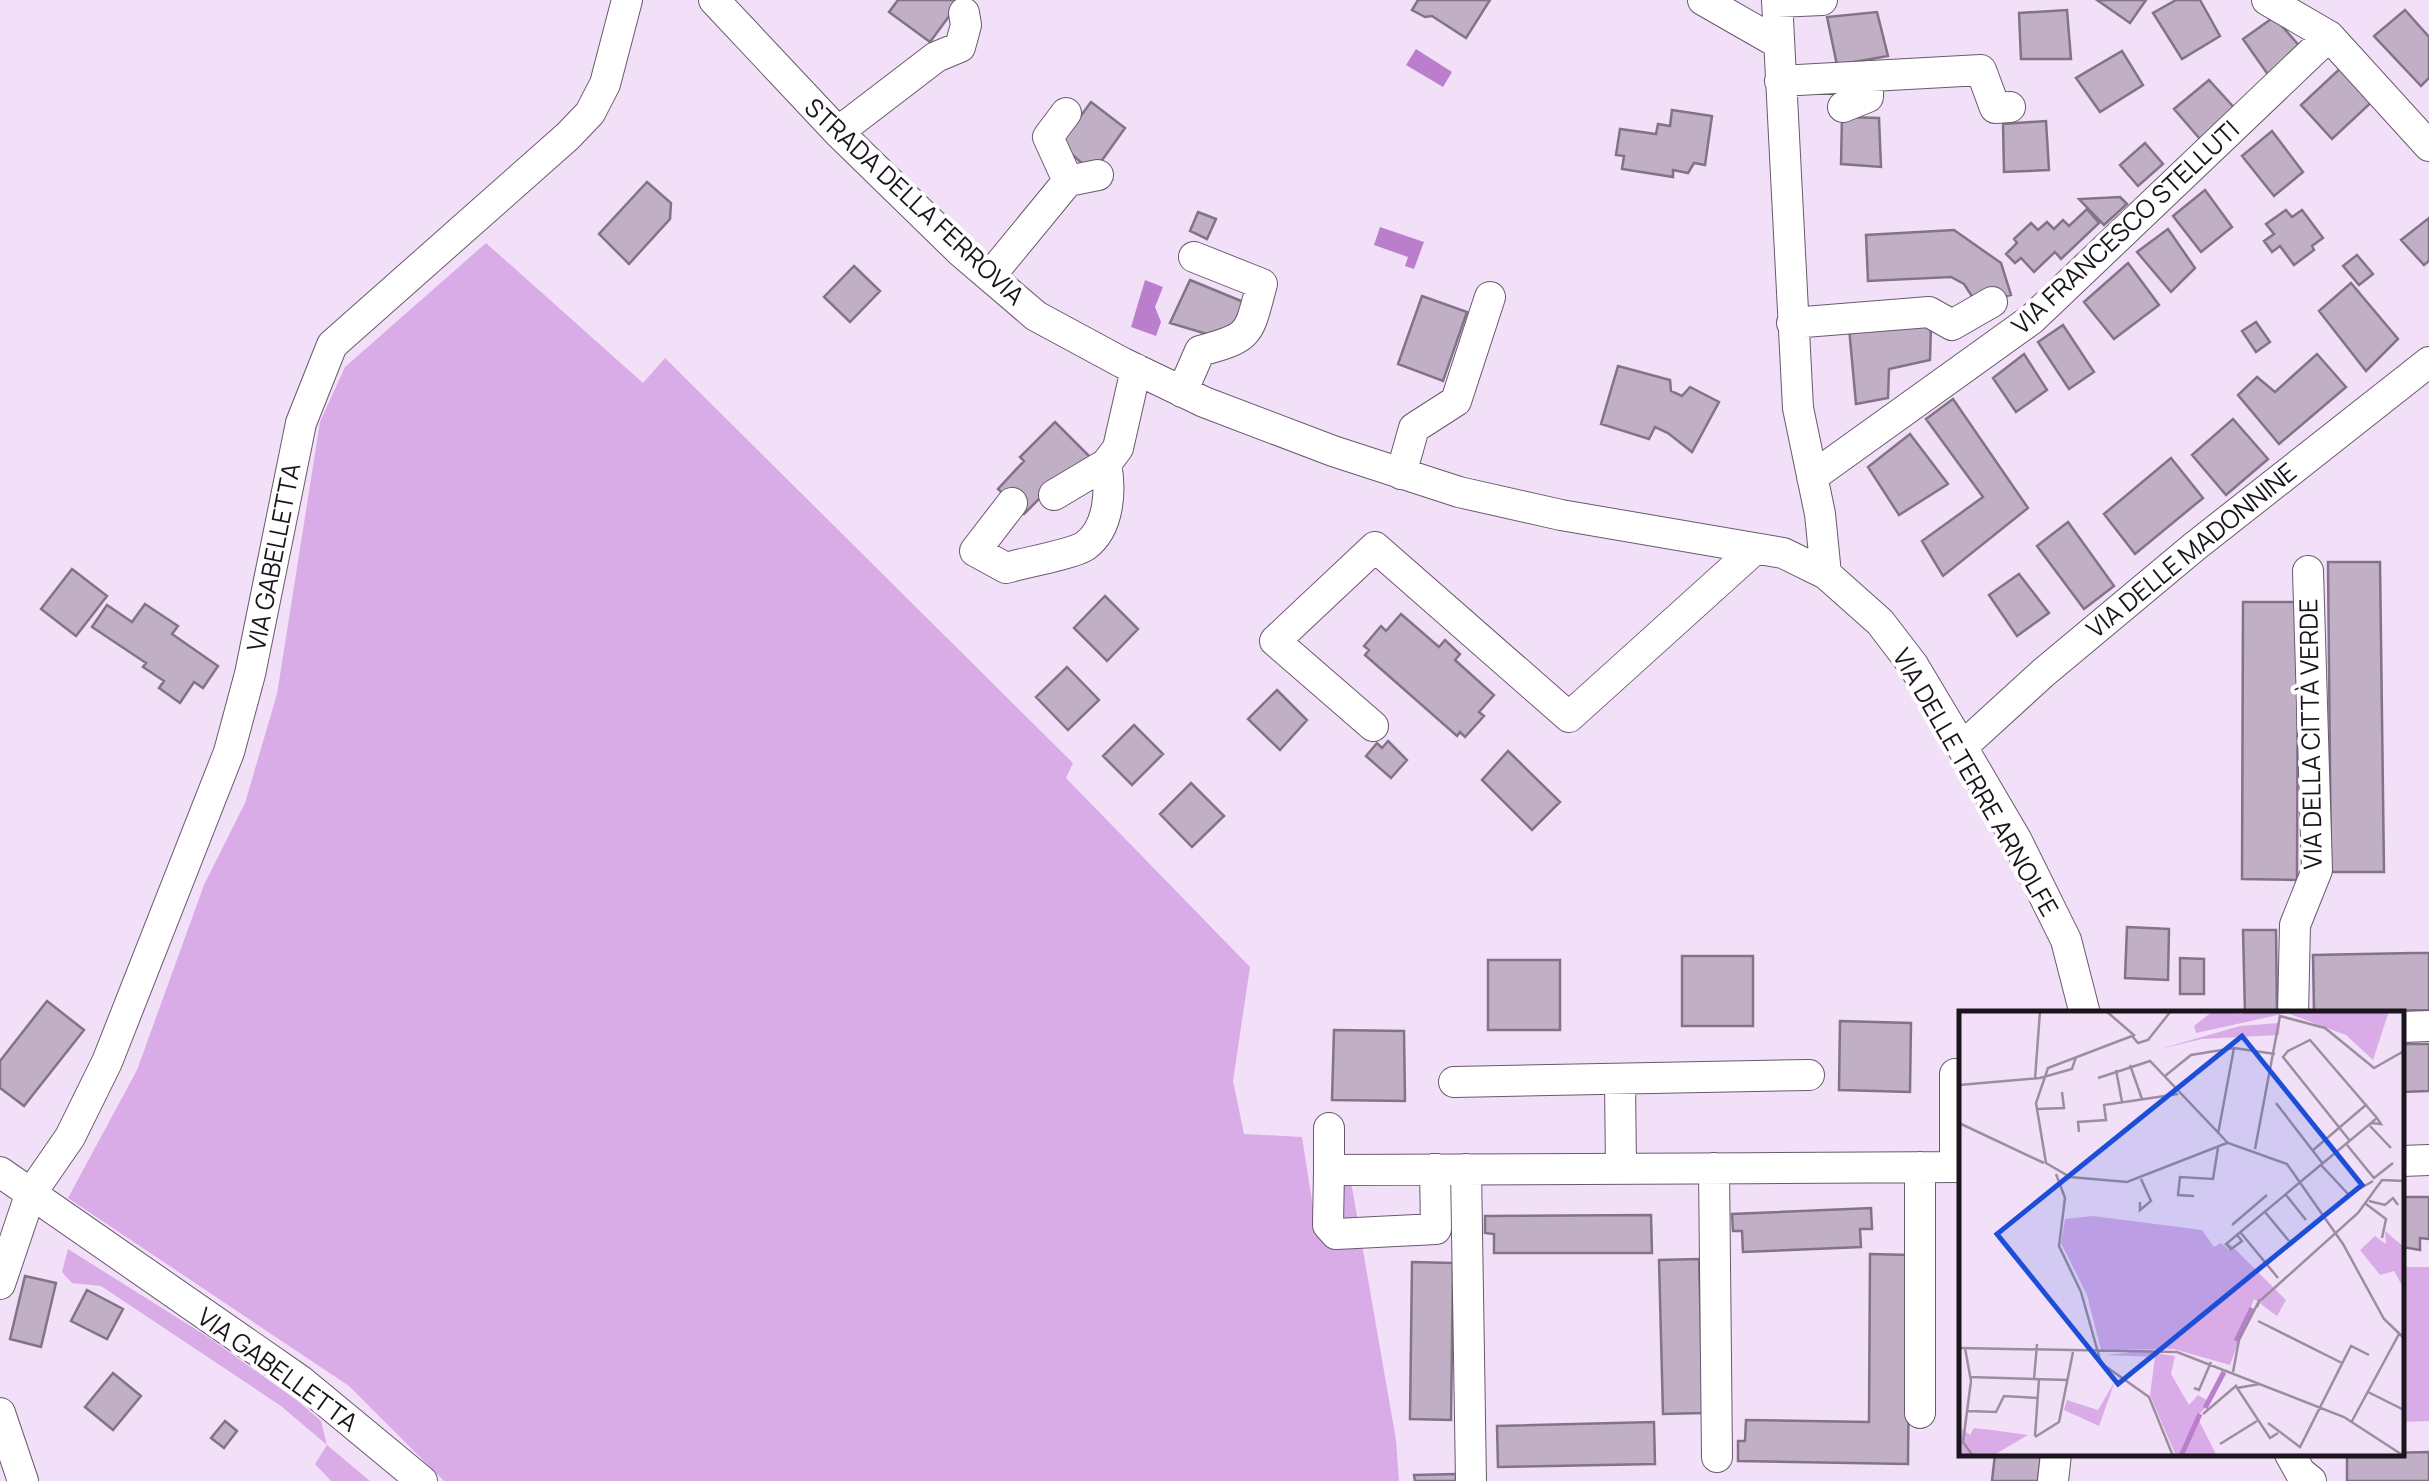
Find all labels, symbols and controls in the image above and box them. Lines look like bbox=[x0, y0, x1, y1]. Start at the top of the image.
street label: STRADA DELLA FERROVIA bbox=[797, 90, 1033, 312]
street label: VIA FRANCESCO STELLUTI bbox=[2004, 112, 2246, 342]
street label: VIA DELLE MADONNINE bbox=[2079, 454, 2303, 646]
street label: VIA GABELLETTA bbox=[238, 460, 308, 654]
street label: VIA DELLA CITTÀ VERDE bbox=[2290, 598, 2330, 870]
street label: VIA DELLE TERRE ARNOLFE bbox=[1885, 642, 2067, 922]
inset map bbox=[1959, 1011, 2404, 1456]
street label: VIA GABELLETTA bbox=[191, 1299, 366, 1439]

